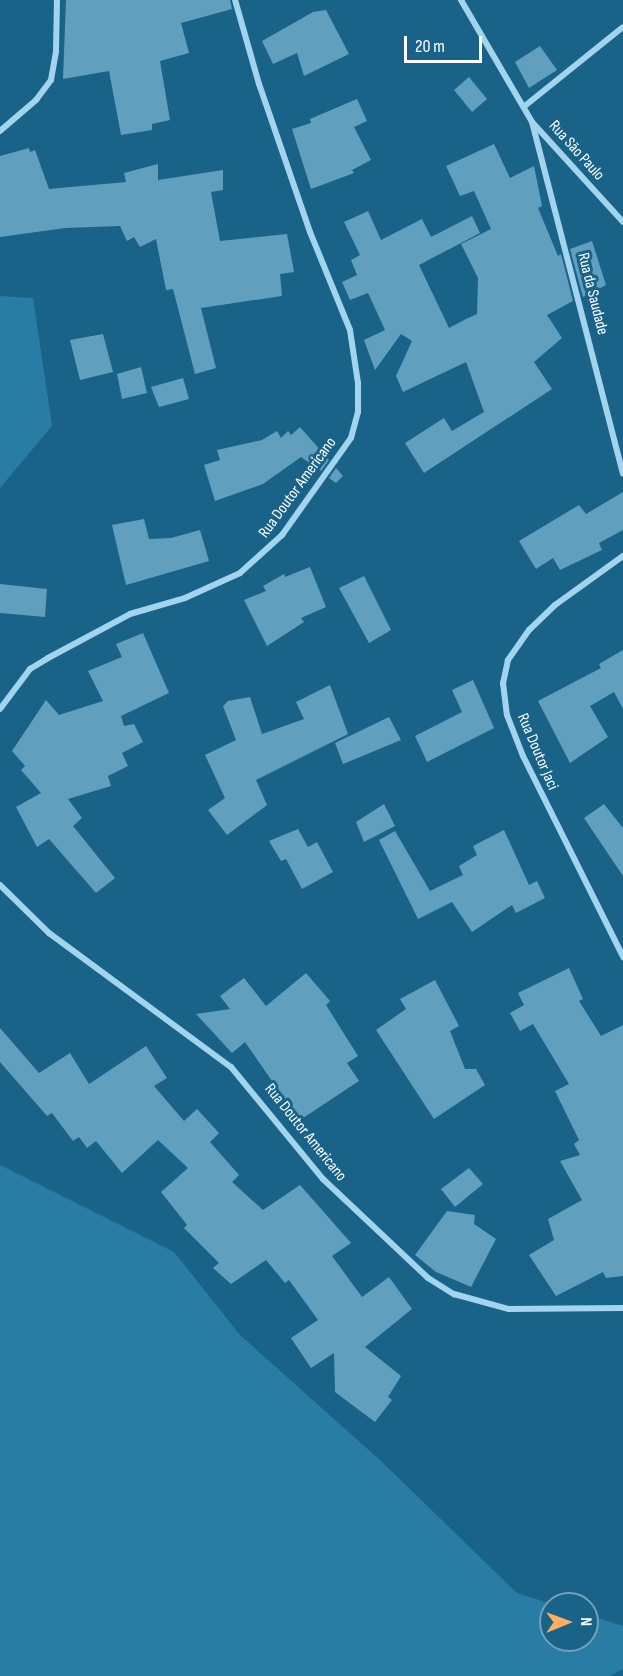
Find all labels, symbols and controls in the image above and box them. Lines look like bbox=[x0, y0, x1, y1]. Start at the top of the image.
scale bar bbox=[407, 24, 485, 62]
text: 20 m bbox=[415, 36, 445, 57]
street label: Rua São Paulo bbox=[544, 117, 608, 185]
street label: Rua da Saudade bbox=[573, 251, 611, 337]
street label: Rua Doutor Americano bbox=[255, 434, 341, 542]
street label: Rua Doutor Jaci bbox=[512, 711, 562, 793]
street label: Rua Doutor Americano bbox=[260, 1080, 350, 1186]
north arrow bbox=[539, 1592, 599, 1652]
text: N bbox=[576, 1617, 595, 1626]

